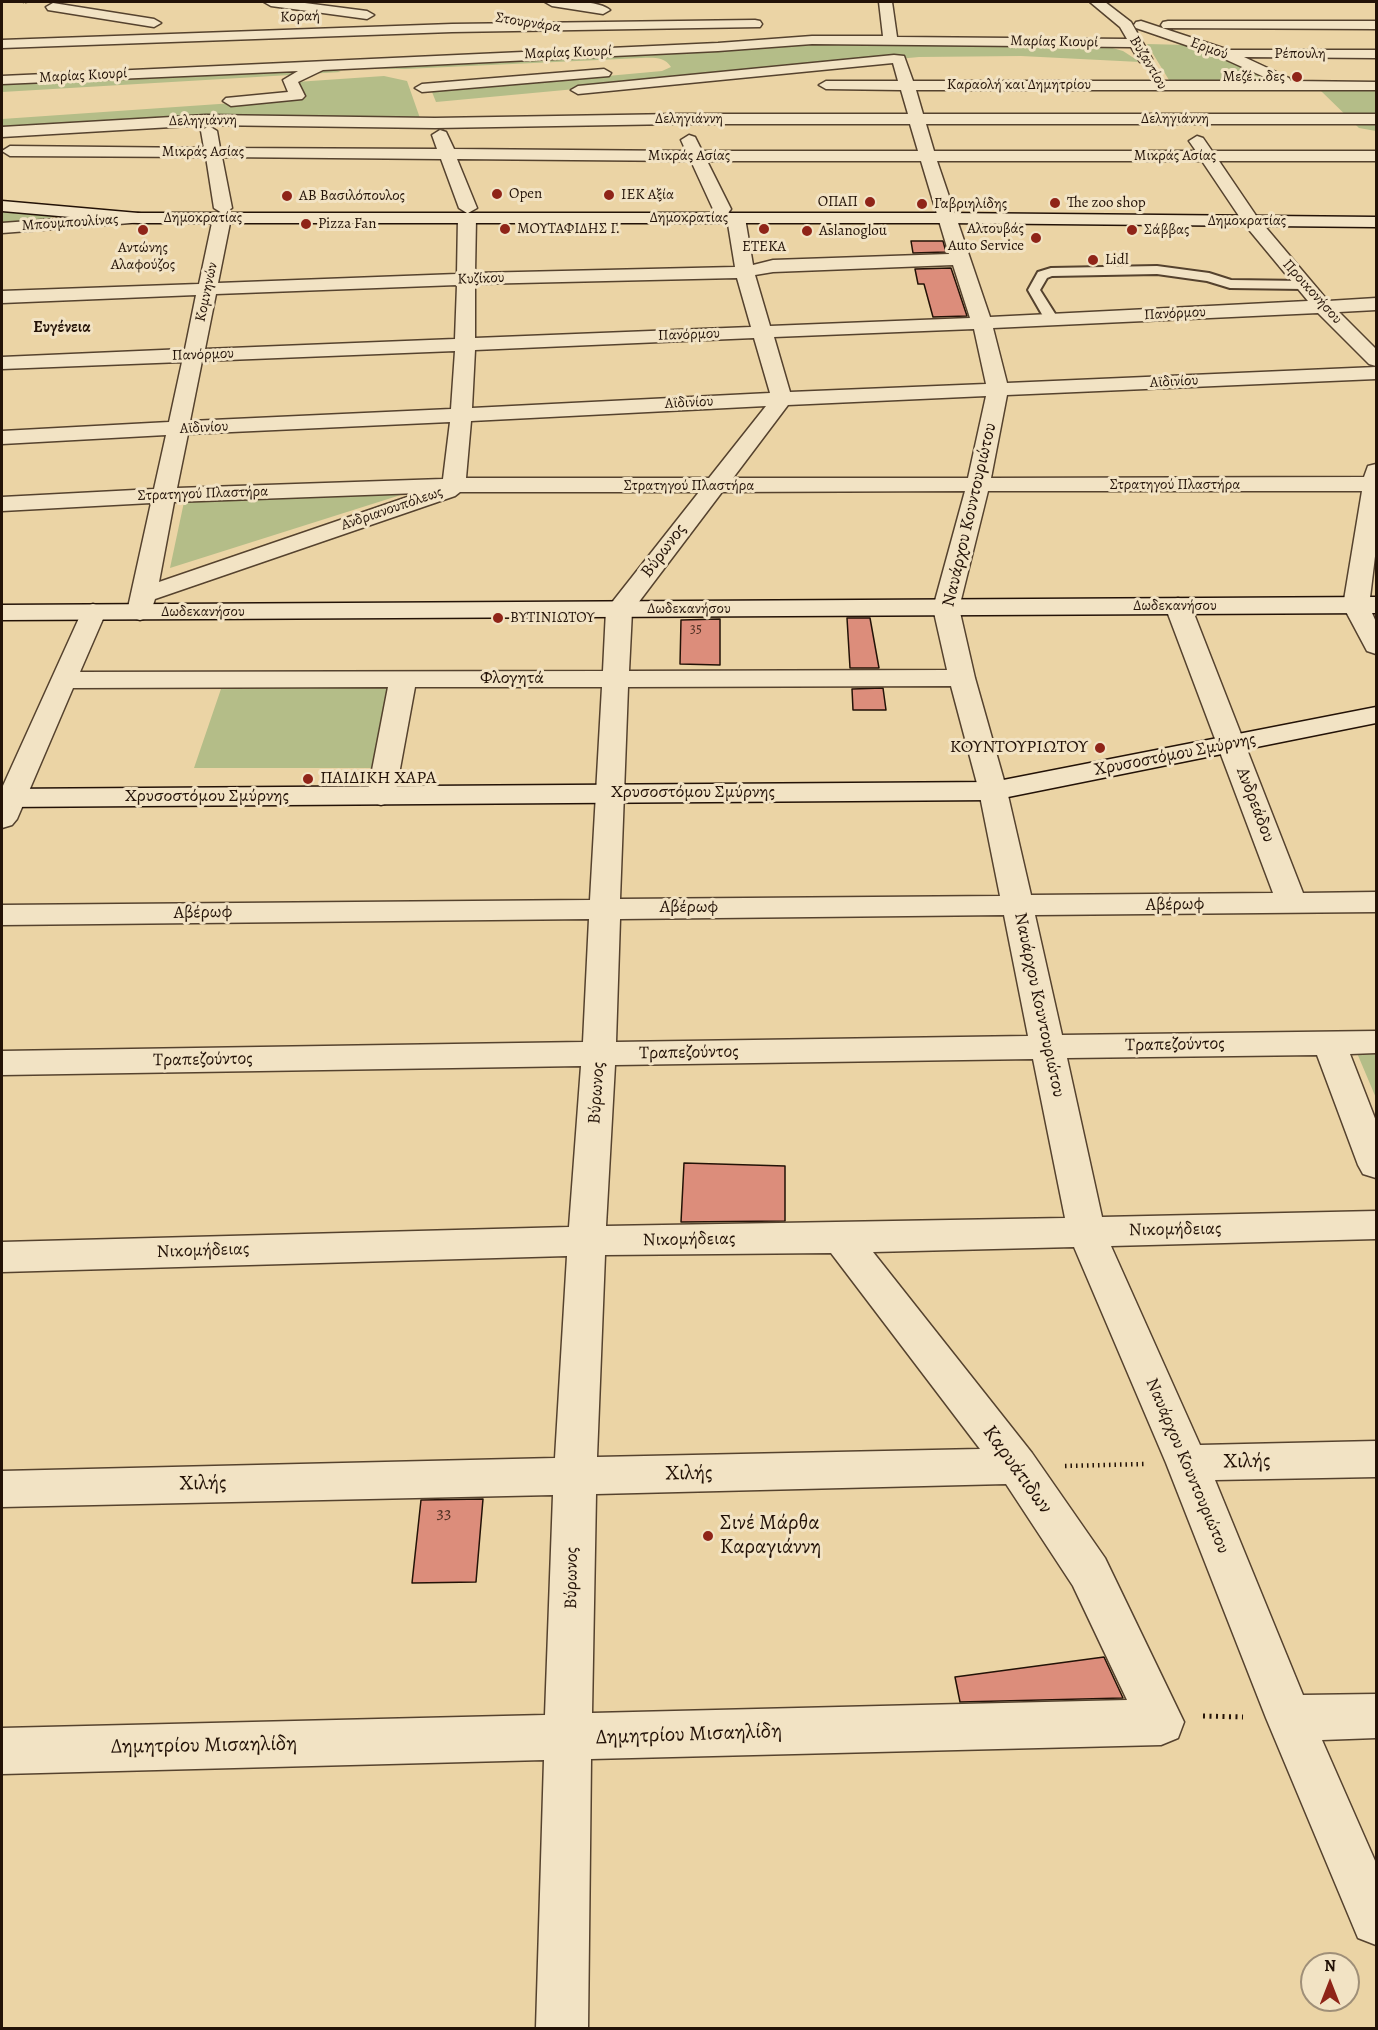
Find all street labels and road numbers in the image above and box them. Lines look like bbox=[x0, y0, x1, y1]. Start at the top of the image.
street label: Κοραή bbox=[280, 7, 320, 27]
street label: Στουρνάρα bbox=[494, 9, 562, 37]
street label: Μαρίας Κιουρί bbox=[1010, 32, 1098, 52]
street label: Βυζαντίου bbox=[1125, 33, 1171, 93]
street label: Ερμού bbox=[1188, 34, 1230, 64]
street label: Μαρίας Κιουρί bbox=[524, 42, 612, 64]
street label: Ρέπουλη bbox=[1274, 45, 1326, 63]
street label: Μαρίας Κιουρί bbox=[39, 65, 127, 87]
street label: Καραολή και Δημητρίου bbox=[947, 76, 1091, 94]
street label: Δεληγιάννη bbox=[655, 110, 723, 128]
street label: Δεληγιάννη bbox=[1141, 110, 1209, 128]
street label: Δεληγιάννη bbox=[169, 111, 237, 131]
street label: Μικράς Ασίας bbox=[162, 143, 244, 161]
street label: Μικράς Ασίας bbox=[648, 147, 730, 165]
street label: Μικράς Ασίας bbox=[1134, 147, 1216, 165]
street label: Δημοκρατίας bbox=[164, 209, 242, 227]
street label: Δημοκρατίας bbox=[650, 209, 728, 227]
street label: Μπουμπουλίνας bbox=[21, 211, 119, 235]
street label: Δημοκρατίας bbox=[1208, 212, 1286, 230]
street label: Προικονήσου bbox=[1278, 256, 1346, 328]
street label: Κομνηνών bbox=[192, 261, 222, 323]
street label: Κυζίκου bbox=[457, 269, 505, 289]
street label: Πανόρμου bbox=[1144, 303, 1206, 325]
street label: Πανόρμου bbox=[658, 325, 720, 345]
street label: Πανόρμου bbox=[172, 345, 234, 365]
street label: Αϊδινίου bbox=[1149, 372, 1199, 392]
street label: Αϊδινίου bbox=[664, 393, 714, 413]
street label: Αϊδινίου bbox=[179, 418, 229, 438]
street label: Ναυάρχου Κουντουριώτου bbox=[938, 421, 1002, 609]
street label: Στρατηγού Πλαστήρα bbox=[1110, 476, 1240, 494]
street label: Στρατηγού Πλαστήρα bbox=[624, 477, 754, 495]
street label: Στρατηγού Πλαστήρα bbox=[137, 483, 269, 505]
street label: Ανδριανουπόλεως bbox=[339, 483, 445, 535]
street label: Βύρωνος bbox=[637, 520, 691, 582]
street label: Δωδεκανήσου bbox=[1133, 597, 1217, 615]
street label: Δωδεκανήσου bbox=[647, 600, 731, 618]
street label: Δωδεκανήσου bbox=[161, 603, 245, 621]
street label: Φλογητά bbox=[480, 668, 544, 690]
street label: Χρυσοστόμου Σμύρνης bbox=[1092, 729, 1258, 781]
street label: Ανδρεάδου bbox=[1231, 765, 1279, 845]
street label: Χρυσοστόμου Σμύρνης bbox=[611, 782, 775, 804]
street label: Χρυσοστόμου Σμύρνης bbox=[125, 786, 289, 808]
street label: Αβέρωφ bbox=[1146, 894, 1204, 916]
street label: Αβέρωφ bbox=[660, 897, 718, 919]
street label: Αβέρωφ bbox=[174, 902, 232, 924]
street label: Ναυάρχου Κουντουριώτου bbox=[1009, 911, 1069, 1099]
street label: Τραπεζούντος bbox=[1125, 1033, 1225, 1057]
street label: Τραπεζούντος bbox=[639, 1041, 739, 1065]
street label: Τραπεζούντος bbox=[153, 1048, 253, 1072]
street label: Βύρωνος bbox=[584, 1061, 610, 1125]
street label: Νικομήδειας bbox=[1128, 1218, 1222, 1242]
street label: Νικομήδειας bbox=[642, 1228, 736, 1252]
street label: Νικομήδειας bbox=[156, 1239, 250, 1263]
street label: Ναυάρχου Κουντουριώτου bbox=[1140, 1375, 1234, 1557]
street label: Καρυάτιδων bbox=[976, 1421, 1058, 1519]
street label: Χιλής bbox=[1223, 1449, 1271, 1475]
street label: Χιλής bbox=[665, 1461, 713, 1487]
street label: Χιλής bbox=[179, 1471, 227, 1497]
street label: Βύρωνος bbox=[561, 1547, 583, 1609]
street label: Δημητρίου Μισαηλίδη bbox=[595, 1719, 783, 1751]
street label: Δημητρίου Μισαηλίδη bbox=[111, 1732, 297, 1760]

